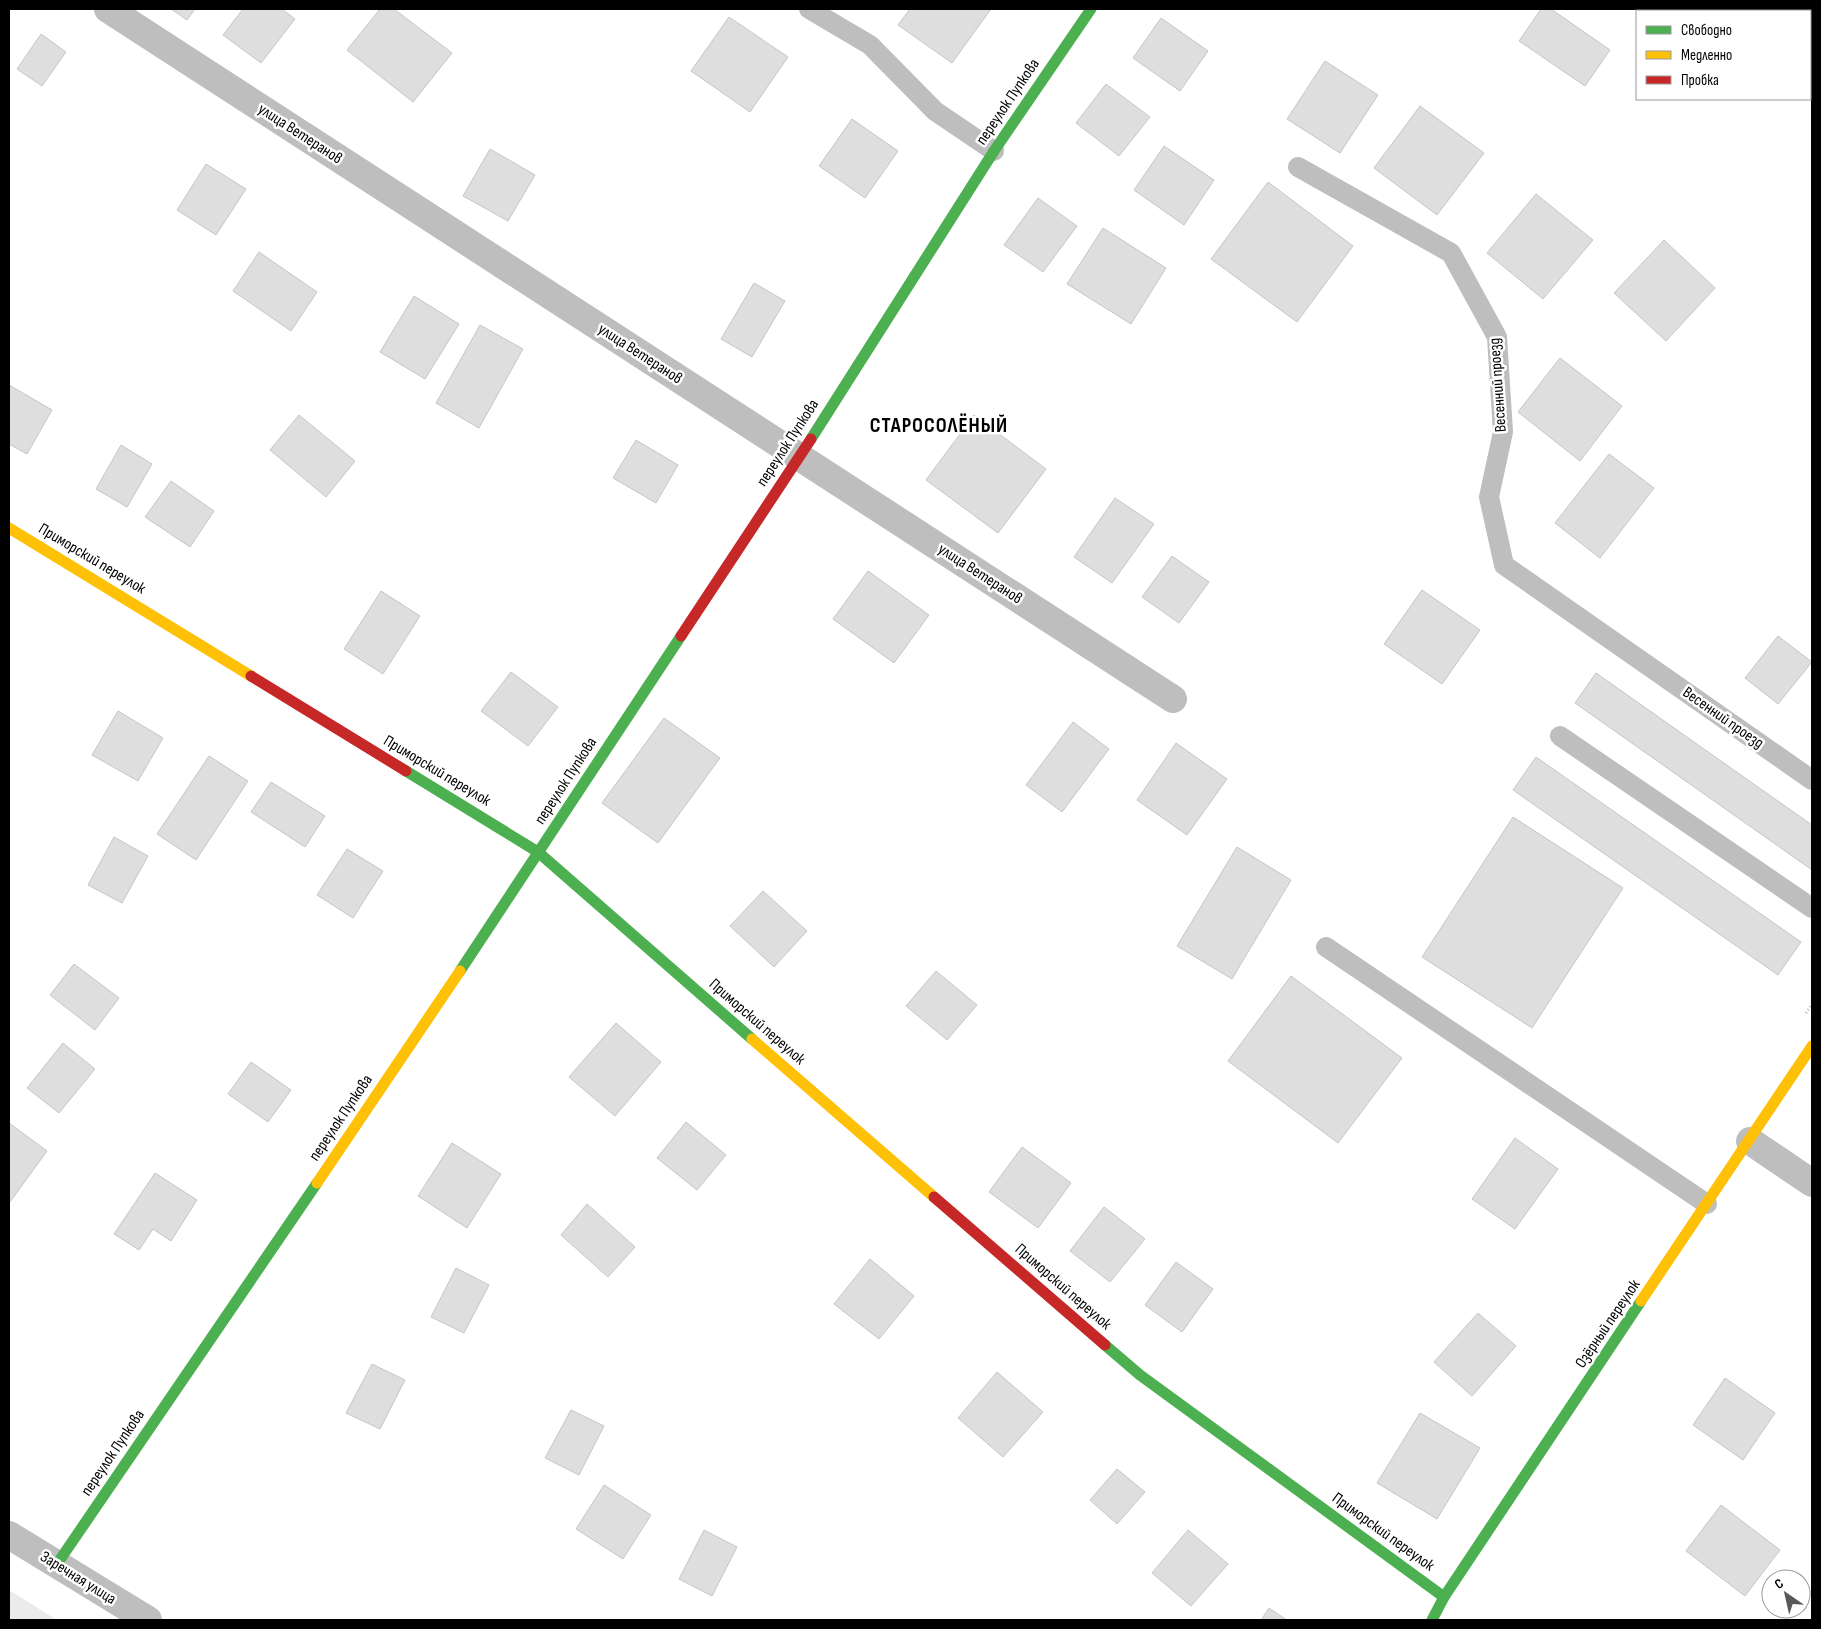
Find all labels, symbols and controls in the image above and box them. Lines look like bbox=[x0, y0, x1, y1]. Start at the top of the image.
legend bbox=[1636, 10, 1811, 100]
text: Свободно bbox=[1681, 21, 1732, 40]
text: Медленно bbox=[1681, 46, 1732, 65]
street label: переулок Пупкова bbox=[972, 55, 1044, 149]
text: Пробка bbox=[1681, 71, 1719, 90]
street label: улица Ветеранов bbox=[254, 100, 346, 168]
street label: улица Ветеранов bbox=[594, 320, 686, 388]
street label: Весенний проезд bbox=[1485, 337, 1511, 433]
street label: переулок Пупкова bbox=[753, 396, 823, 490]
district label: СТАРОCОЛЁНЫЙ bbox=[870, 413, 1008, 438]
street label: Приморский переулок bbox=[35, 520, 150, 599]
street label: улица Ветеранов bbox=[934, 540, 1026, 608]
street label: Весенний проезд bbox=[1679, 683, 1767, 753]
street label: Приморский переулок bbox=[380, 732, 495, 811]
street label: переулок Пупкова bbox=[531, 734, 601, 828]
street label: Приморский переулок bbox=[705, 975, 810, 1070]
street label: переулок Пупкова bbox=[305, 1071, 377, 1165]
street label: Приморский переулок bbox=[1011, 1240, 1116, 1335]
street label: Озёрный переулок bbox=[1571, 1275, 1645, 1372]
street label: переулок Пупкова bbox=[77, 1406, 149, 1500]
street label: Приморский переулок bbox=[1328, 1489, 1439, 1576]
street label: Заречная улица bbox=[37, 1547, 119, 1609]
north arrow bbox=[1761, 1569, 1811, 1619]
text: С bbox=[1771, 1575, 1787, 1593]

